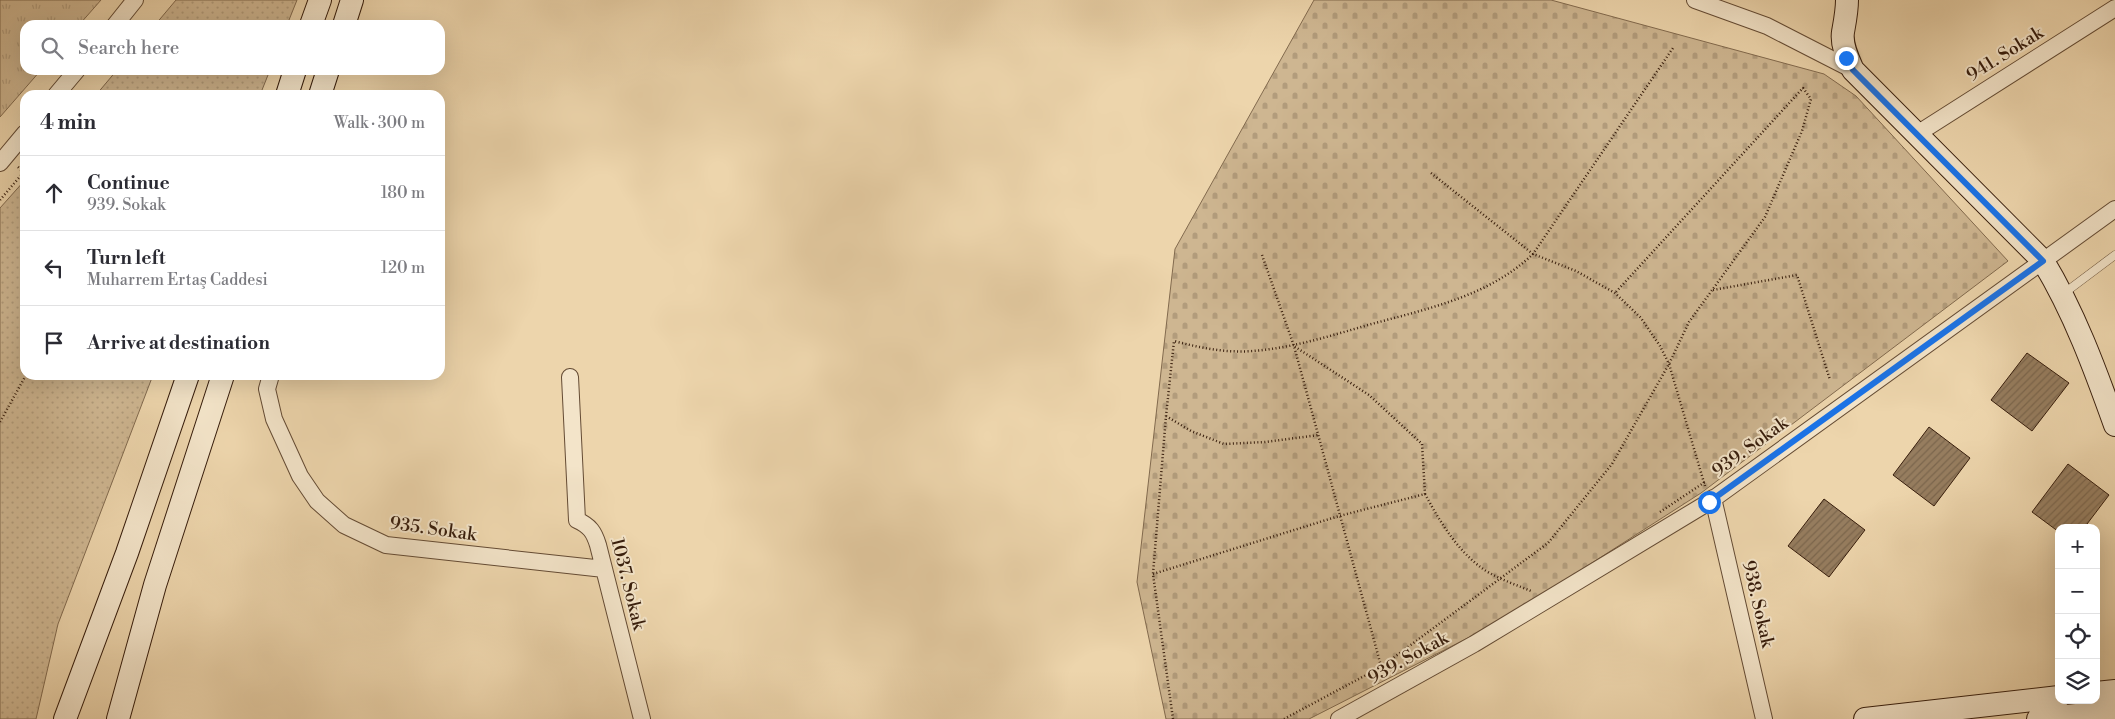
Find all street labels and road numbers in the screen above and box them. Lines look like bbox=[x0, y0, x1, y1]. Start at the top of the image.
street label: 941. Sokak bbox=[1962, 21, 2049, 87]
street label: 939. Sokak bbox=[1707, 411, 1794, 482]
street label: 935. Sokak bbox=[388, 512, 479, 547]
street label: 1037. Sokak bbox=[605, 536, 651, 634]
street label: 938. Sokak bbox=[1737, 558, 1780, 651]
street label: 939. Sokak bbox=[1364, 626, 1454, 689]

